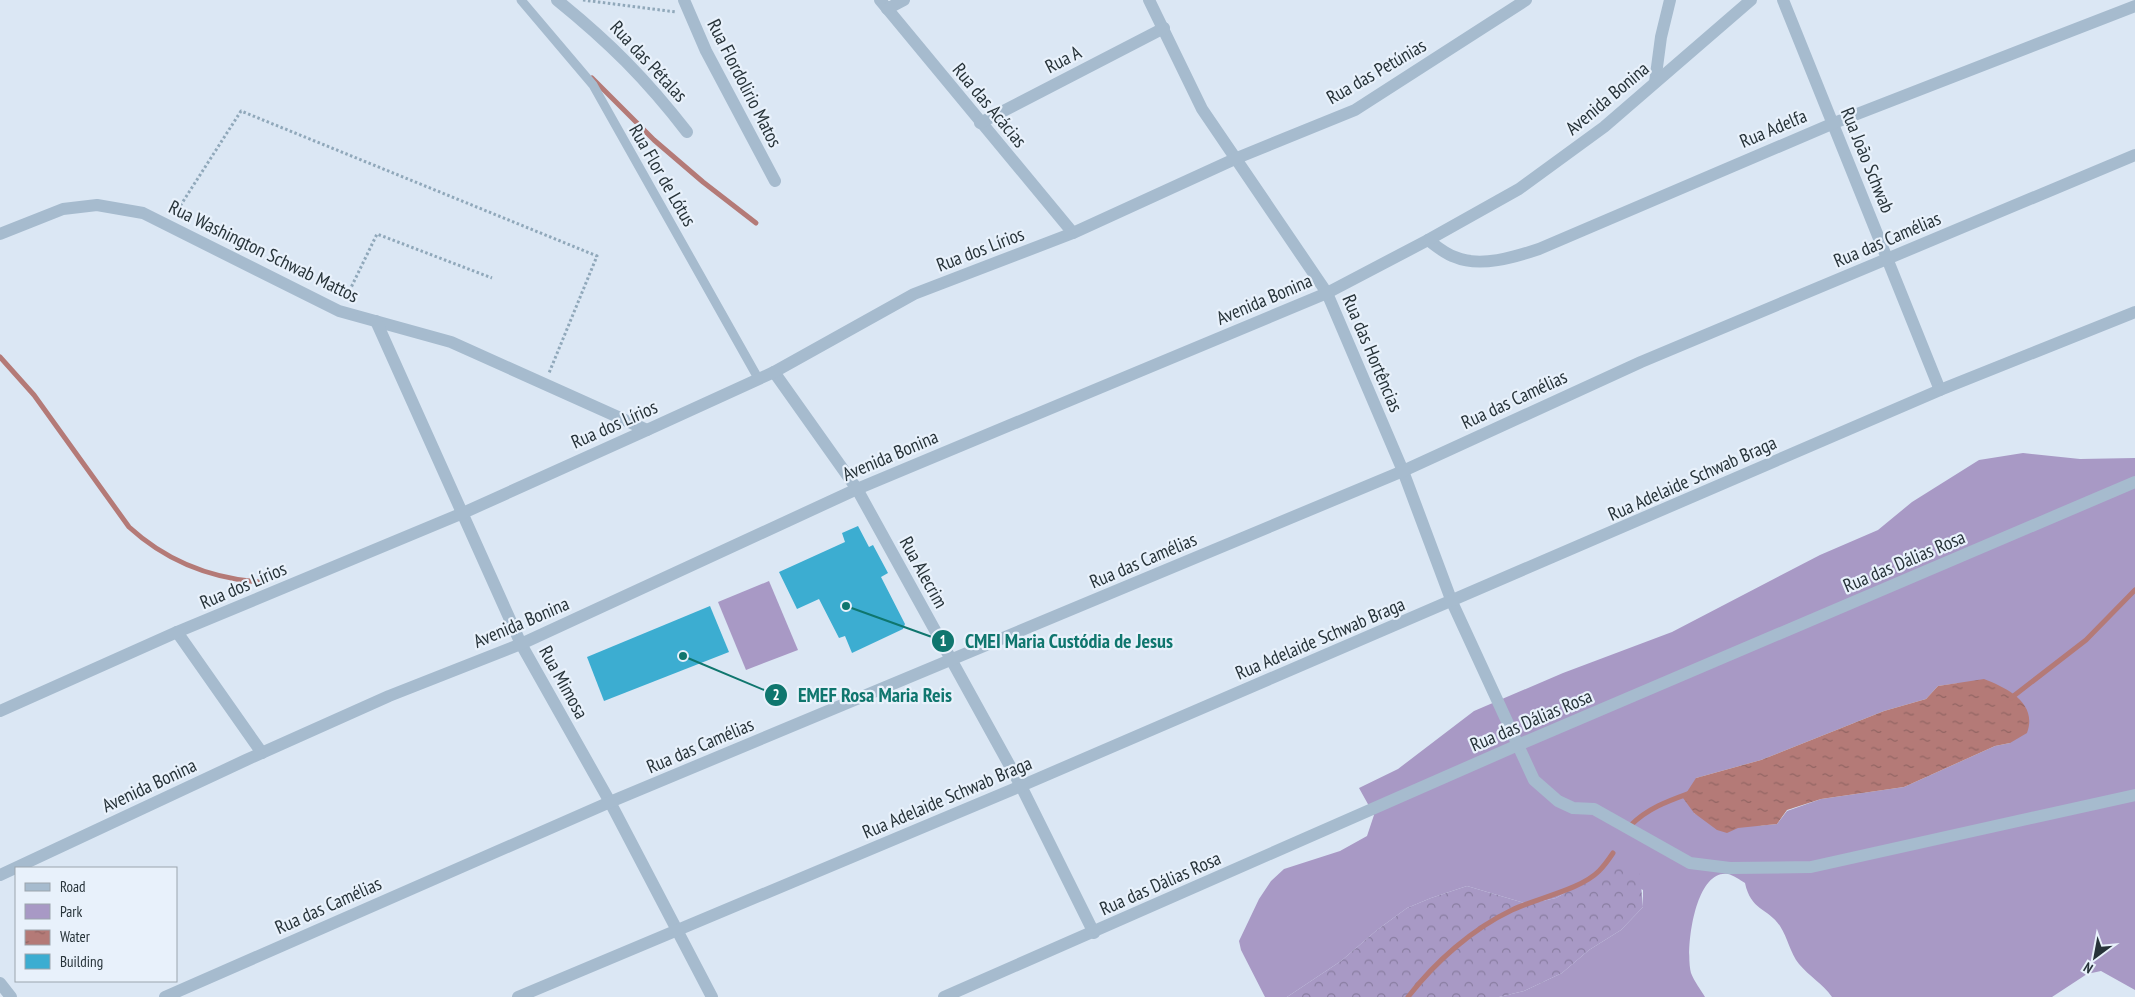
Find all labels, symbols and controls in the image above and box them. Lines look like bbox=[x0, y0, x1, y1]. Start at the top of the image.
street label: Rua das Pétalas bbox=[605, 15, 693, 107]
street label: Rua Flordolirio Matos bbox=[702, 15, 788, 151]
street label: Rua das Petúnias bbox=[1322, 33, 1430, 109]
street label: Rua A bbox=[1041, 40, 1085, 78]
street label: Avenida Bonina bbox=[1560, 56, 1654, 140]
street label: Rua das Acácias bbox=[948, 58, 1032, 152]
street label: Rua Adelfa bbox=[1736, 103, 1810, 153]
street label: Rua João Schwab bbox=[1836, 104, 1900, 216]
street label: Rua Flor de Lótus bbox=[624, 120, 702, 230]
street label: Rua Washington Schwab Mattos bbox=[165, 195, 363, 307]
street label: Rua das Camélias bbox=[1830, 206, 1944, 272]
street label: Rua dos Lírios bbox=[933, 221, 1027, 277]
street label: Avenida Bonina bbox=[1213, 268, 1315, 330]
street label: Rua das Hortências bbox=[1337, 291, 1409, 415]
street label: Rua das Camélias bbox=[1457, 364, 1571, 434]
street label: Rua dos Lírios bbox=[567, 394, 661, 454]
street label: Avenida Bonina bbox=[839, 424, 941, 486]
street label: Rua Adelaide Schwab Braga bbox=[1604, 430, 1780, 526]
street label: Rua das Dálias Rosa bbox=[1839, 525, 1969, 597]
street label: Rua das Camélias bbox=[1086, 527, 1200, 593]
street label: Rua Alecrim bbox=[895, 532, 953, 612]
street label: Rua dos Lírios bbox=[196, 556, 290, 614]
street label: Avenida Bonina bbox=[470, 591, 572, 653]
street label: Rua Adelaide Schwab Braga bbox=[1232, 591, 1408, 685]
callout: CMEI Maria Custódia de Jesus bbox=[930, 623, 1183, 658]
text: CMEI Maria Custódia de Jesus bbox=[965, 628, 1173, 654]
text: 1 bbox=[939, 631, 947, 650]
street label: Rua Mimosa bbox=[534, 641, 594, 723]
callout: EMEF Rosa Maria Reis bbox=[763, 677, 962, 712]
text: EMEF Rosa Maria Reis bbox=[798, 682, 952, 708]
street label: Rua das Dálias Rosa bbox=[1466, 684, 1596, 756]
text: 2 bbox=[772, 685, 780, 704]
street label: Rua das Camélias bbox=[643, 712, 757, 778]
street label: Rua Adelaide Schwab Braga bbox=[859, 750, 1035, 844]
street label: Avenida Bonina bbox=[98, 753, 200, 817]
street label: Rua das Dálias Rosa bbox=[1096, 846, 1224, 920]
legend bbox=[15, 867, 178, 982]
street label: Rua das Camélias bbox=[271, 871, 385, 939]
text: Road bbox=[60, 877, 86, 896]
text: Park bbox=[60, 902, 82, 921]
text: Water bbox=[60, 927, 91, 946]
north arrow bbox=[2070, 932, 2120, 982]
text: Building bbox=[60, 952, 103, 971]
text: N bbox=[2080, 958, 2096, 978]

